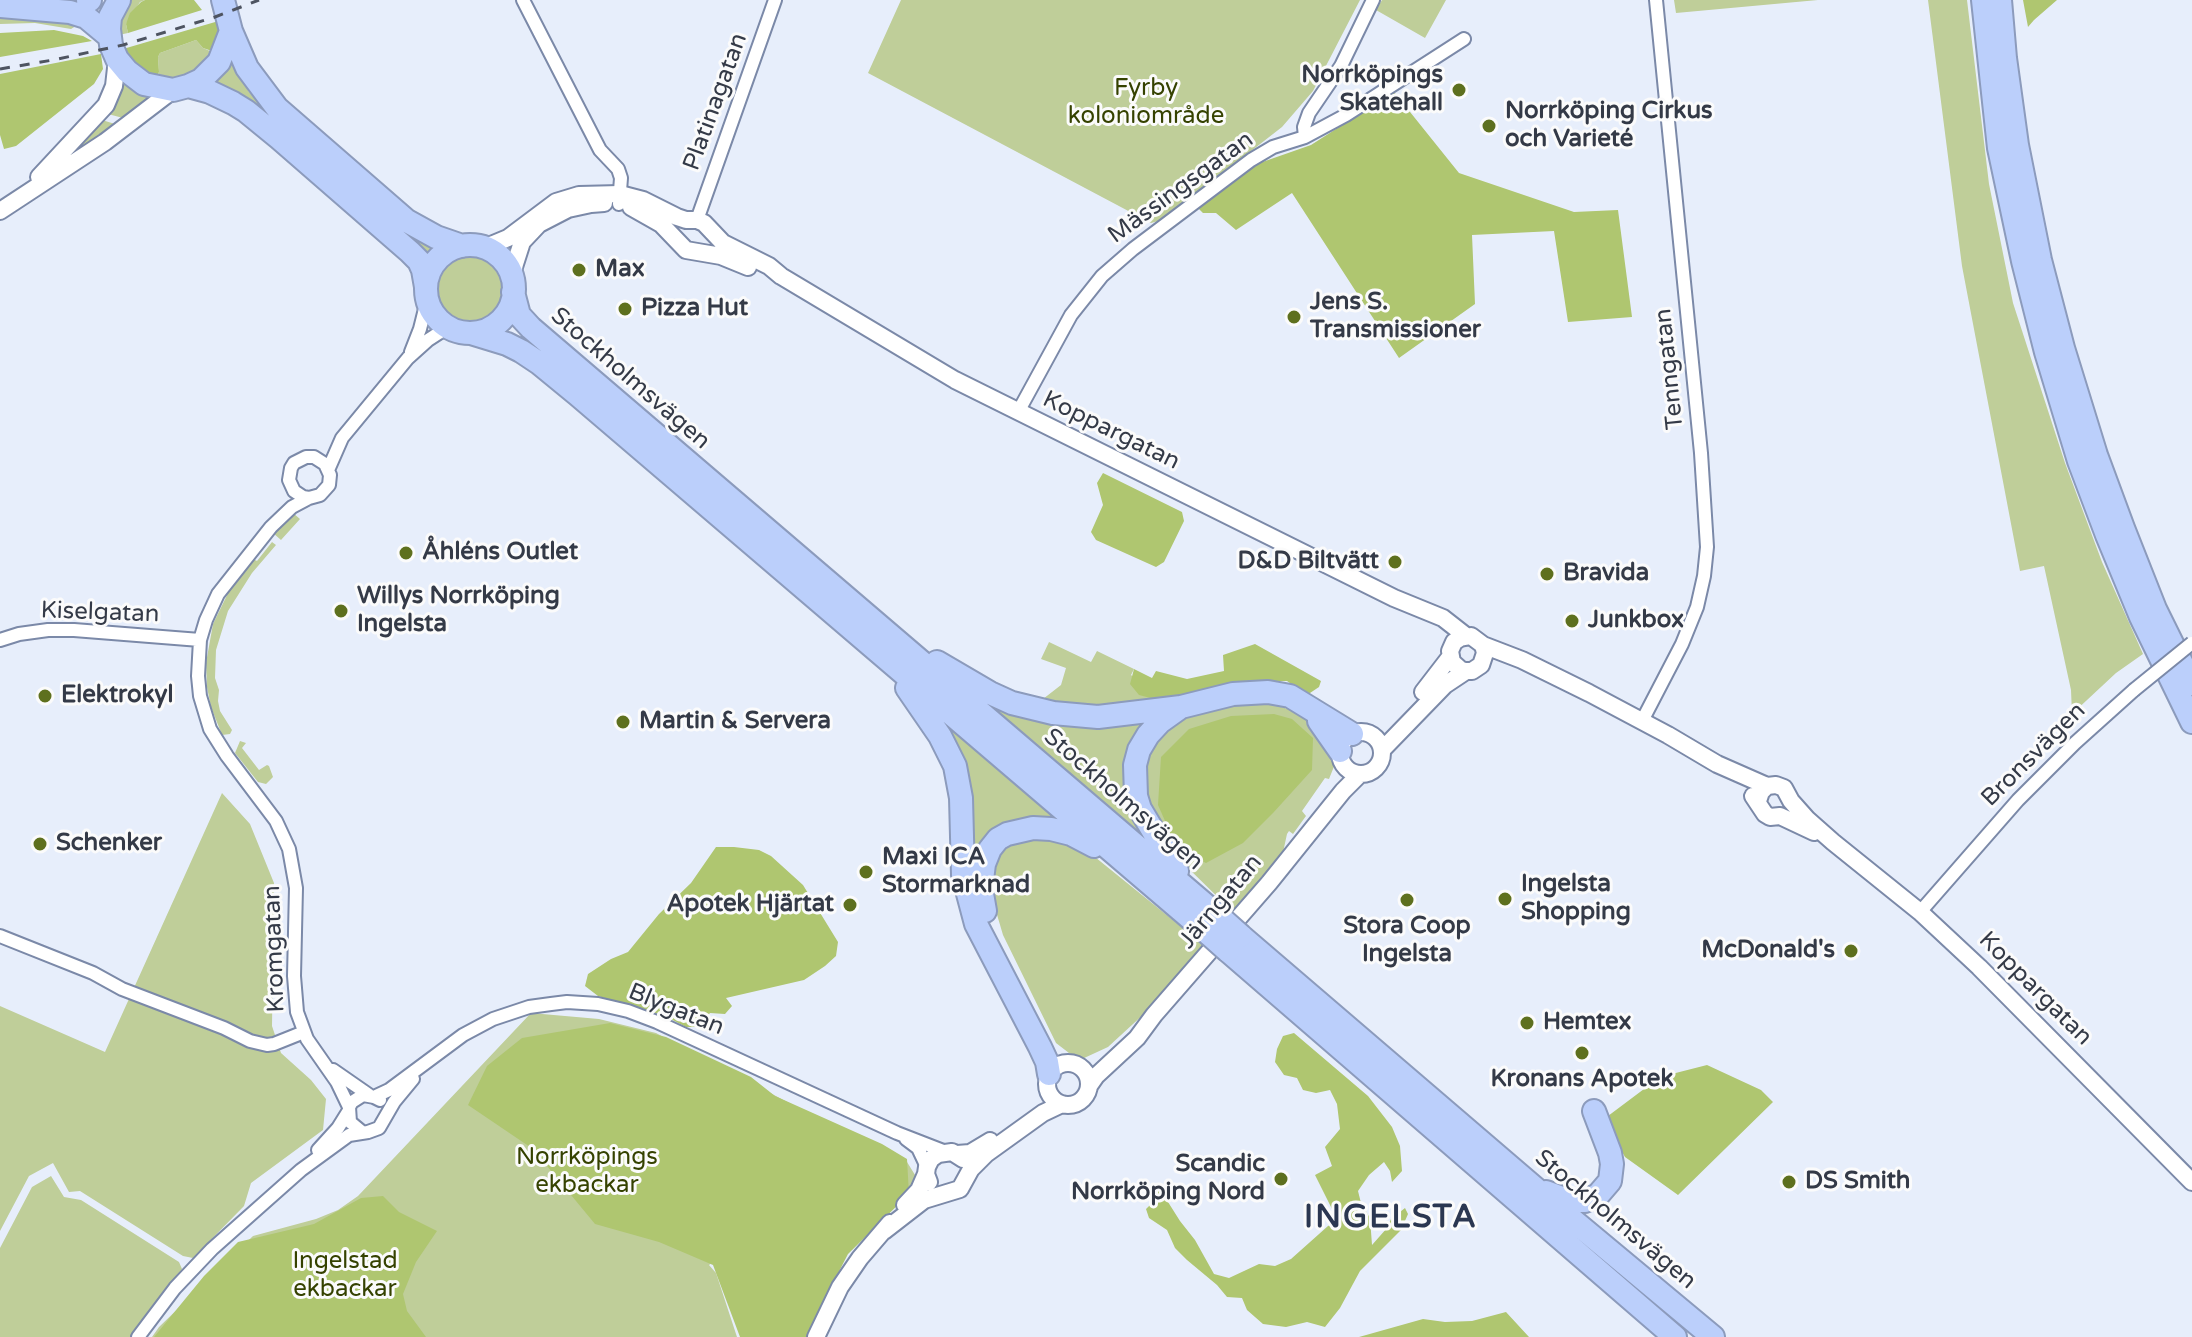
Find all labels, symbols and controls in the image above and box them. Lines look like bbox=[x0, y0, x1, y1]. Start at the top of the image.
street label: Platinagatan bbox=[678, 29, 754, 175]
place label: Norrköpings Skatehall bbox=[1301, 62, 1443, 118]
park label: Fyrby koloniområde bbox=[1068, 75, 1224, 131]
marker: Norrköpings Skatehall bbox=[1450, 81, 1468, 99]
place label: Norrköping Cirkus och Varieté bbox=[1505, 98, 1713, 154]
marker: Norrköping Cirkus och Varieté bbox=[1480, 117, 1498, 135]
street label: Mässingsgatan bbox=[1103, 126, 1259, 250]
place label: Max bbox=[595, 256, 645, 284]
marker: Max bbox=[570, 261, 588, 279]
place label: Jens S. Transmissioner bbox=[1310, 289, 1481, 345]
place label: Pizza Hut bbox=[641, 295, 748, 323]
marker: Pizza Hut bbox=[616, 300, 634, 318]
street label: Stockholmsvägen bbox=[544, 302, 716, 456]
street label: Tenngatan bbox=[1649, 307, 1691, 431]
marker: Jens S. Transmissioner bbox=[1285, 308, 1303, 326]
street label: Koppargatan bbox=[1038, 385, 1184, 477]
place label: Åhléns Outlet bbox=[422, 539, 578, 567]
marker: Åhléns Outlet bbox=[397, 544, 415, 562]
place label: D&D Biltvätt bbox=[1238, 548, 1379, 576]
marker: D&D Biltvätt bbox=[1386, 553, 1404, 571]
place label: Bravida bbox=[1563, 560, 1649, 588]
marker: Bravida bbox=[1538, 565, 1556, 583]
place label: Willys Norrköping Ingelsta bbox=[357, 583, 560, 639]
street label: Kiselgatan bbox=[40, 597, 160, 629]
marker: Willys Norrköping Ingelsta bbox=[332, 602, 350, 620]
place label: Junkbox bbox=[1588, 607, 1684, 635]
marker: Junkbox bbox=[1563, 612, 1581, 630]
place label: Elektrokyl bbox=[61, 682, 173, 710]
marker: Elektrokyl bbox=[36, 687, 54, 705]
street label: Bronsvägen bbox=[1976, 697, 2092, 813]
place label: Martin & Servera bbox=[639, 708, 831, 736]
marker: Martin & Servera bbox=[614, 713, 632, 731]
street label: Stockholmsvägen bbox=[1037, 723, 1209, 877]
place label: Schenker bbox=[56, 830, 162, 858]
marker: Schenker bbox=[31, 835, 49, 853]
place label: Maxi ICA Stormarknad bbox=[882, 844, 1030, 900]
street label: Järngatan bbox=[1173, 849, 1269, 955]
marker: Maxi ICA Stormarknad bbox=[857, 863, 875, 881]
place label: Ingelsta Shopping bbox=[1521, 871, 1631, 927]
street label: Kromgatan bbox=[258, 885, 292, 1013]
marker: Ingelsta Shopping bbox=[1496, 890, 1514, 908]
place label: Apotek Hjärtat bbox=[667, 891, 834, 919]
marker: Stora Coop Ingelsta bbox=[1398, 891, 1416, 909]
marker: Apotek Hjärtat bbox=[841, 896, 859, 914]
place label: Stora Coop Ingelsta bbox=[1343, 913, 1471, 969]
street label: Koppargatan bbox=[1972, 926, 2098, 1052]
place label: McDonald's bbox=[1701, 937, 1835, 965]
marker: McDonald's bbox=[1842, 942, 1860, 960]
street label: Blygatan bbox=[624, 978, 728, 1042]
place label: Hemtex bbox=[1543, 1009, 1632, 1037]
marker: Hemtex bbox=[1518, 1014, 1536, 1032]
marker: Kronans Apotek bbox=[1573, 1044, 1591, 1062]
place label: Kronans Apotek bbox=[1490, 1066, 1674, 1094]
park label: Norrköpings ekbackar bbox=[516, 1144, 658, 1200]
street label: Stockholmsvägen bbox=[1528, 1144, 1702, 1296]
place label: Scandic Norrköping Nord bbox=[1071, 1151, 1265, 1207]
place label: DS Smith bbox=[1805, 1168, 1910, 1196]
marker: Scandic Norrköping Nord bbox=[1272, 1170, 1290, 1188]
marker: DS Smith bbox=[1780, 1173, 1798, 1191]
district label: INGELSTA bbox=[1304, 1200, 1478, 1238]
park label: Ingelstad ekbackar bbox=[292, 1248, 398, 1304]

